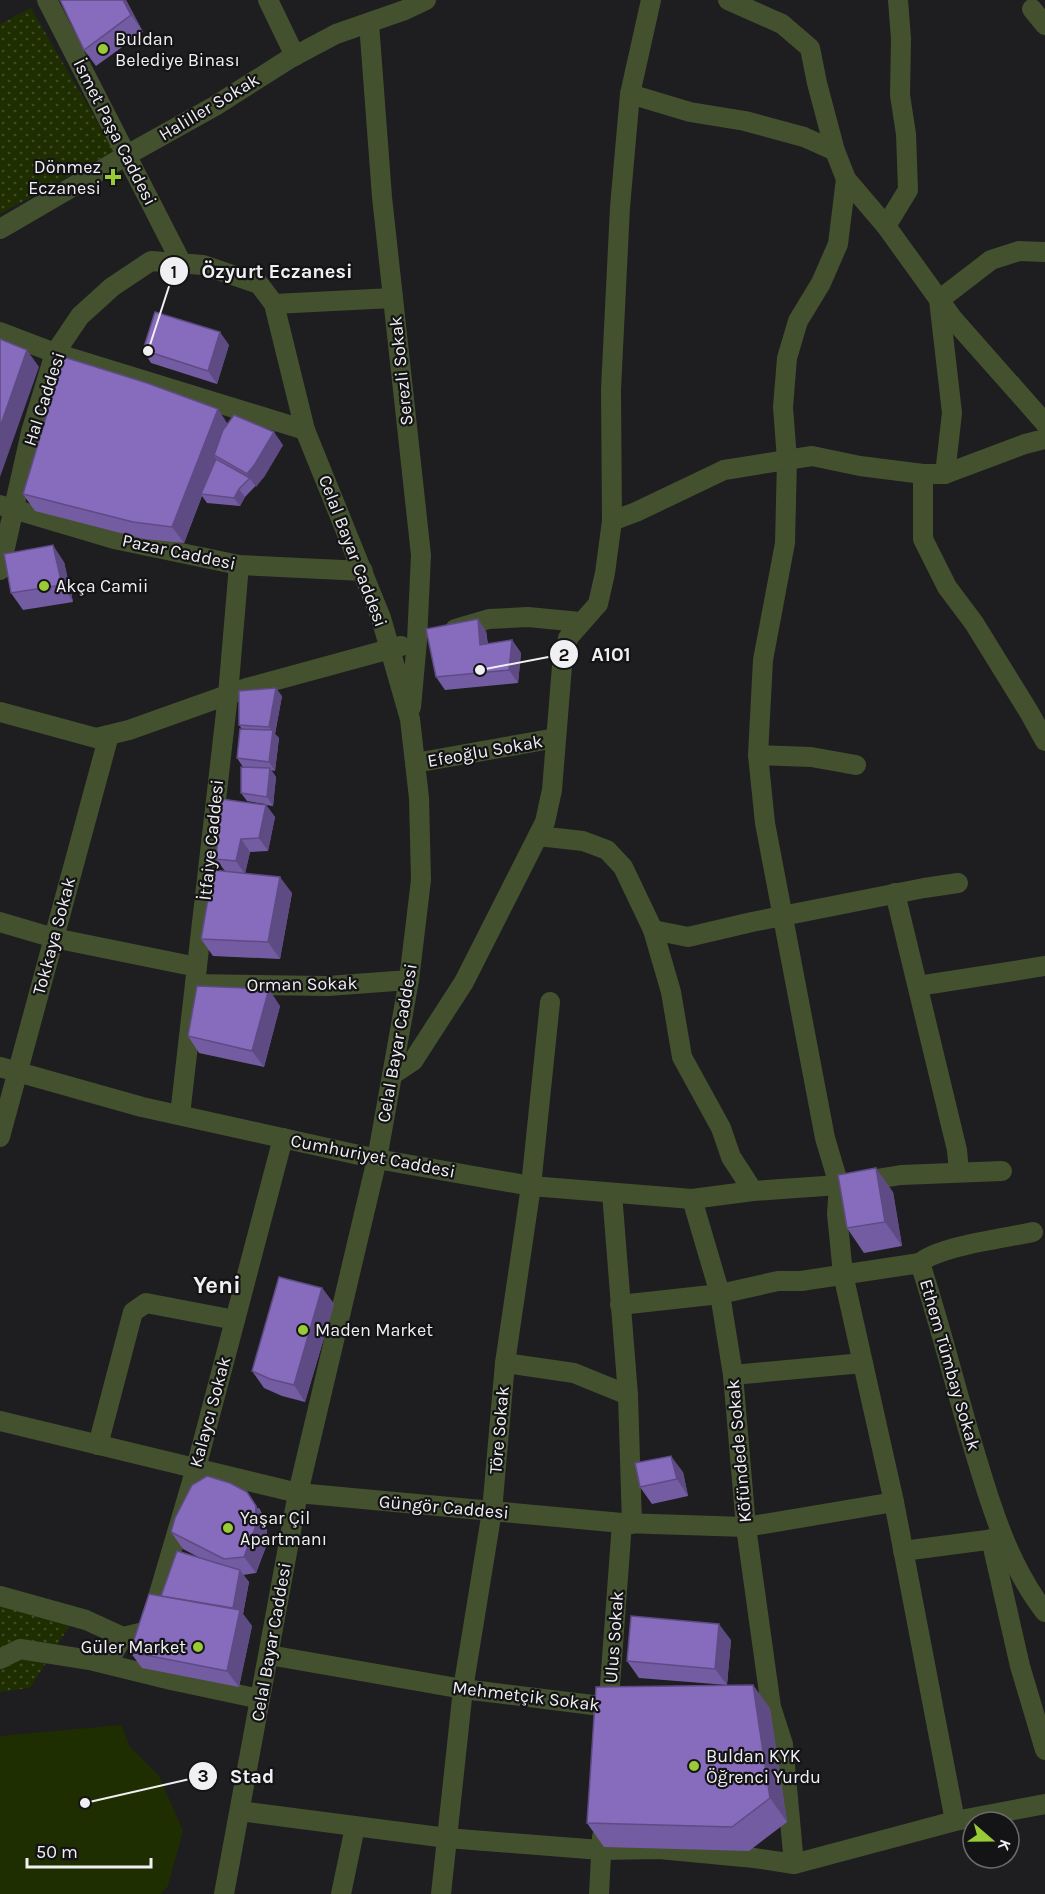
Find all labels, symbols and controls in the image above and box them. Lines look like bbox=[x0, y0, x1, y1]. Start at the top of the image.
place label: Buldan Belediye Binası bbox=[115, 28, 240, 71]
marker: Buldan Belediye Binası bbox=[96, 42, 110, 56]
street label: İsmet Paşa Caddesi bbox=[69, 55, 161, 209]
street label: Haliller Sokak bbox=[155, 68, 263, 146]
place label: Dönmez Eczanesi bbox=[28, 156, 101, 199]
marker: Dönmez Eczanesi bbox=[106, 170, 120, 184]
callout: Özyurt Eczanesi bbox=[159, 252, 364, 290]
text: Özyurt Eczanesi bbox=[201, 260, 353, 283]
text: 1 bbox=[171, 261, 177, 283]
street label: Serezli Sokak bbox=[384, 315, 418, 427]
street label: Hal Caddesi bbox=[18, 349, 70, 449]
street label: Celal Bayar Caddesi bbox=[314, 472, 392, 630]
street label: Pazar Caddesi bbox=[120, 529, 238, 575]
place label: Akça Camii bbox=[56, 575, 148, 597]
marker: Akça Camii bbox=[37, 579, 51, 593]
callout: A101 bbox=[549, 635, 643, 673]
text: A101 bbox=[591, 643, 631, 666]
text: 2 bbox=[559, 644, 569, 666]
street label: Efeoğlu Sokak bbox=[426, 730, 544, 772]
street label: İtfaiye Caddesi bbox=[194, 778, 228, 902]
street label: Tokkaya Sokak bbox=[28, 875, 80, 997]
street label: Celal Bayar Caddesi bbox=[372, 962, 422, 1124]
street label: Orman Sokak bbox=[246, 972, 358, 996]
street label: Cumhuriyet Caddesi bbox=[289, 1129, 457, 1183]
district label: Yeni bbox=[193, 1271, 241, 1299]
street label: Ethem Tümbay Sokak bbox=[915, 1277, 985, 1453]
place label: Maden Market bbox=[315, 1319, 433, 1341]
marker: Maden Market bbox=[296, 1323, 310, 1337]
street label: Kalaycı Sokak bbox=[185, 1354, 235, 1470]
street label: Köfündede Sokak bbox=[722, 1378, 756, 1524]
street label: Töre Sokak bbox=[484, 1385, 514, 1475]
street label: Güngör Caddesi bbox=[378, 1490, 510, 1524]
place label: Yaşar Çil Apartmanı bbox=[240, 1507, 327, 1550]
marker: Yaşar Çil Apartmanı bbox=[221, 1521, 235, 1535]
street label: Celal Bayar Caddesi bbox=[246, 1561, 296, 1723]
street label: Ulus Sokak bbox=[600, 1590, 628, 1684]
place label: Güler Market bbox=[81, 1636, 186, 1658]
marker: Güler Market bbox=[191, 1640, 205, 1654]
street label: Mehmetçik Sokak bbox=[451, 1676, 601, 1716]
place label: Buldan KYK Öğrenci Yurdu bbox=[706, 1745, 821, 1788]
callout: Stad bbox=[188, 1757, 287, 1795]
marker: Buldan KYK Öğrenci Yurdu bbox=[687, 1759, 701, 1773]
text: 3 bbox=[197, 1765, 209, 1787]
text: Stad bbox=[230, 1765, 274, 1788]
north arrow bbox=[961, 1810, 1021, 1870]
scale bar bbox=[27, 1831, 152, 1869]
text: K bbox=[994, 1837, 1015, 1854]
text: 50 m bbox=[36, 1841, 78, 1863]

